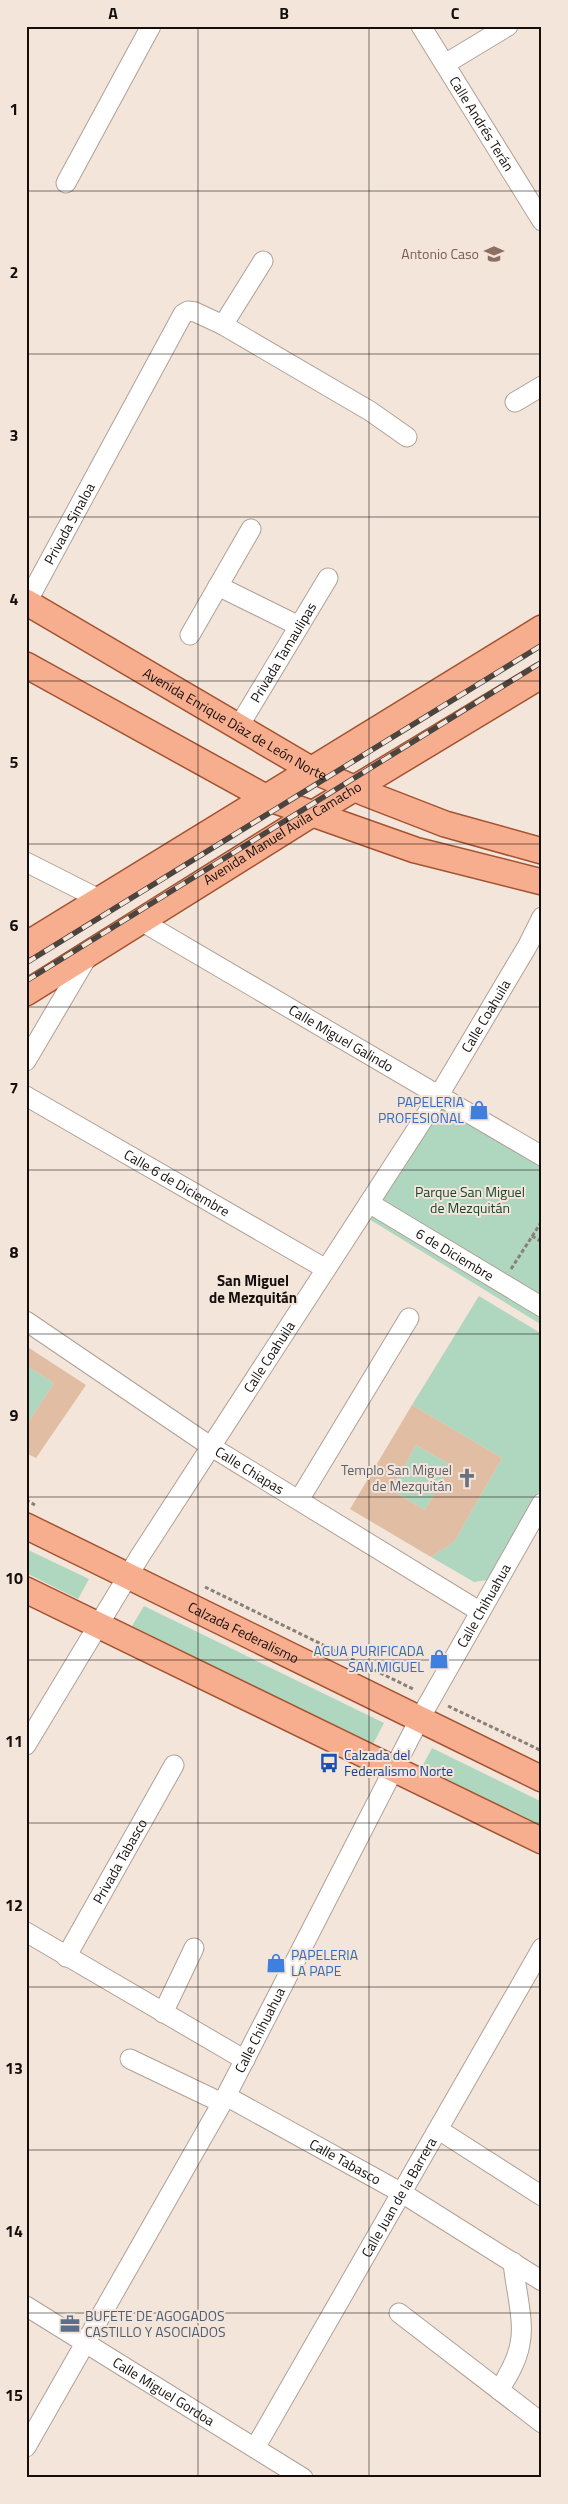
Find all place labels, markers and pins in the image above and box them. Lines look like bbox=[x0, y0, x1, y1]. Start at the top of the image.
place label: Antonio Caso bbox=[401, 243, 479, 264]
school or university icon: Antonio Caso bbox=[483, 243, 505, 265]
place label: PAPELERIA PROFESIONAL bbox=[378, 1091, 465, 1128]
shop icon: PAPELERIA PROFESIONAL bbox=[468, 1099, 490, 1121]
place label: Templo San Miguel de Mezquitán bbox=[341, 1459, 452, 1496]
church icon: Templo San Miguel de Mezquitán bbox=[456, 1467, 478, 1489]
place label: AGUA PURIFICADA SAN MIGUEL bbox=[314, 1640, 425, 1677]
shop icon: AGUA PURIFICADA SAN MIGUEL bbox=[428, 1648, 450, 1670]
place label: Calzada del Federalismo Norte bbox=[344, 1744, 453, 1781]
bus stop icon: Calzada del Federalismo Norte bbox=[318, 1752, 340, 1774]
place label: PAPELERIA LA PAPE bbox=[291, 1944, 359, 1981]
shop icon: PAPELERIA LA PAPE bbox=[265, 1952, 287, 1974]
place label: BUFETE DE AGOGADOS CASTILLO Y ASOCIADOS bbox=[85, 2305, 226, 2342]
office icon: BUFETE DE AGOGADOS CASTILLO Y ASOCIADOS bbox=[59, 2313, 81, 2335]

